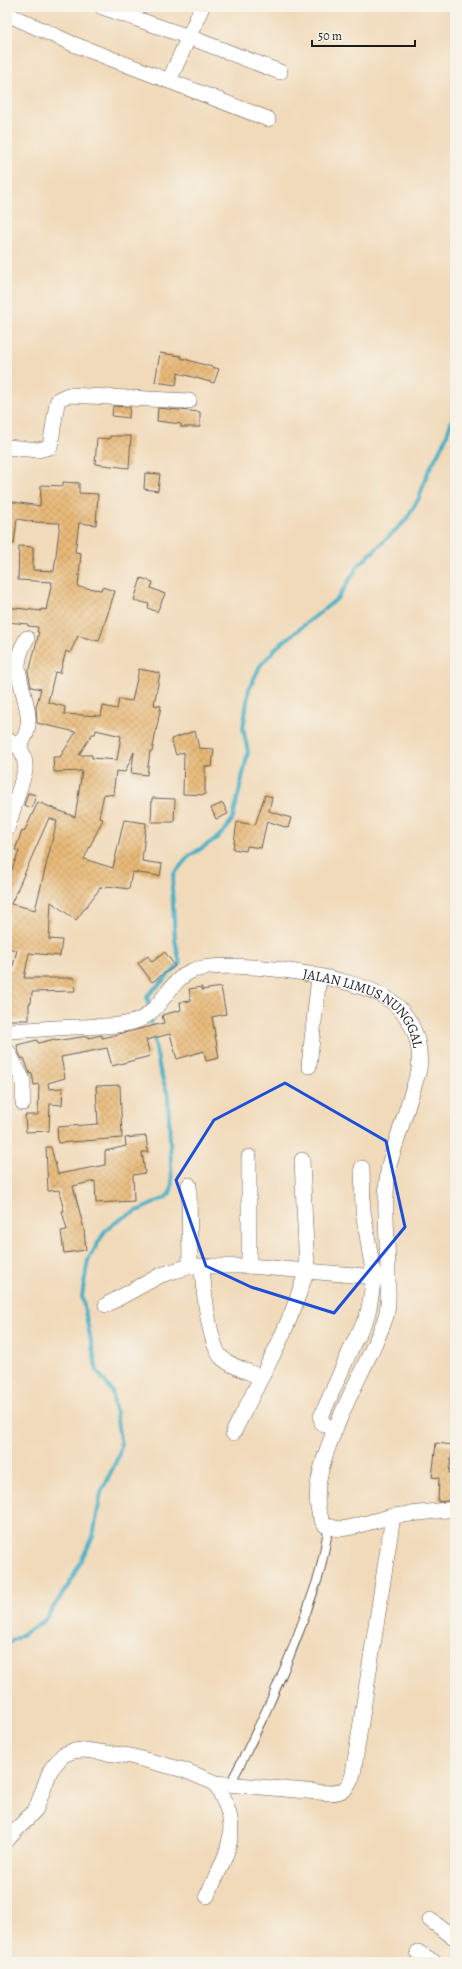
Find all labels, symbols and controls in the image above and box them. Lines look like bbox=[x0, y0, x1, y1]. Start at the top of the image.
scale bar bbox=[312, 22, 415, 48]
text: 50 m bbox=[318, 28, 342, 44]
street label: JALAN LIMUS NUNGGAL bbox=[301, 964, 428, 1050]

